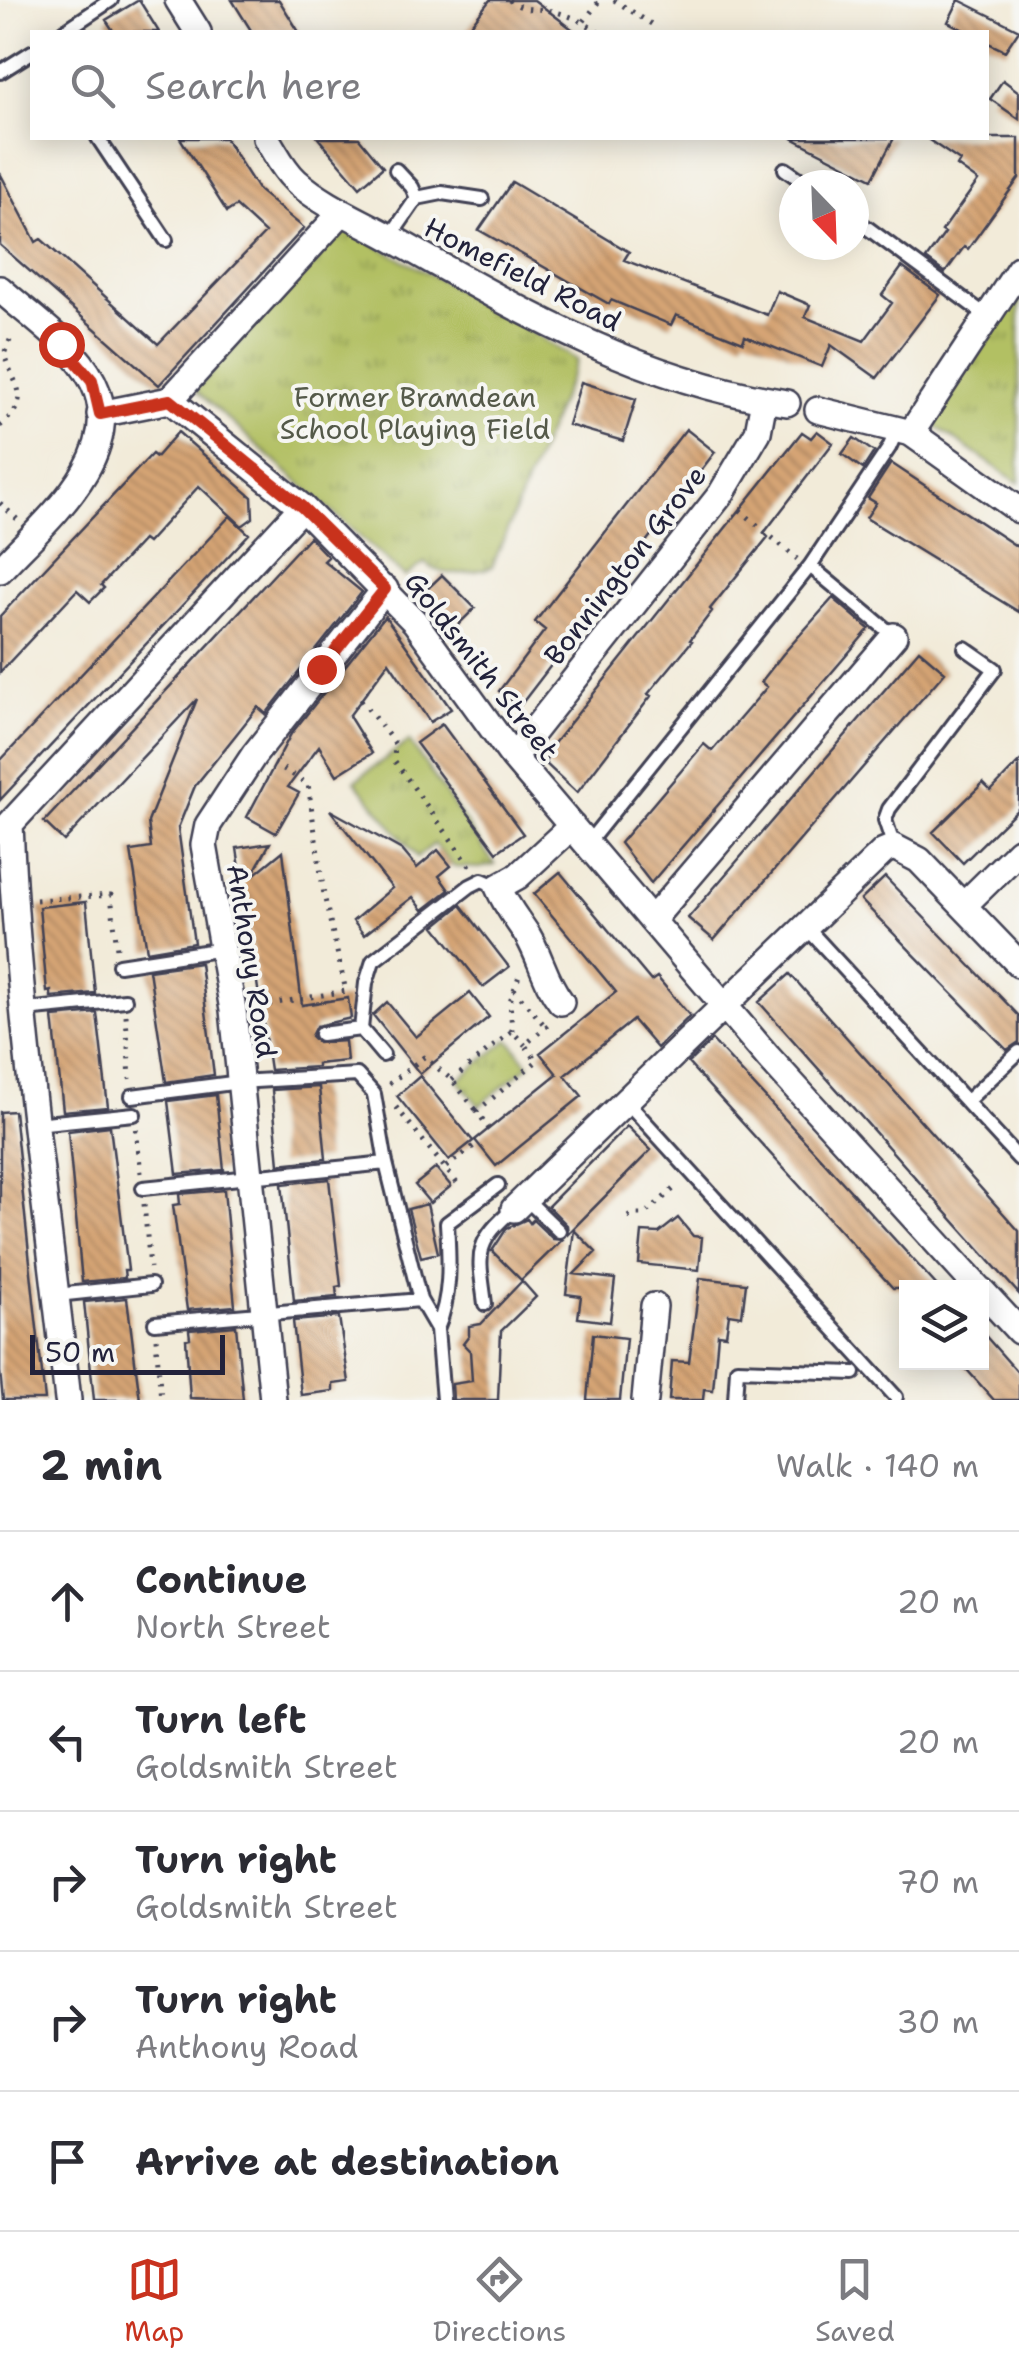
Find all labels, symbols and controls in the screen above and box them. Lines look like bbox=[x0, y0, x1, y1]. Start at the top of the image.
search box bbox=[30, 30, 989, 140]
icon: search bbox=[65, 58, 120, 113]
text: Search here bbox=[145, 60, 362, 111]
north arrow bbox=[779, 170, 869, 260]
street label: Homefield Road bbox=[418, 208, 628, 340]
route start bbox=[39, 322, 85, 368]
park label: Former Bramdean School Playing Field bbox=[280, 378, 550, 448]
street label: Bonnington Grove bbox=[535, 457, 715, 673]
street label: Goldsmith Street bbox=[396, 564, 568, 768]
route end bbox=[299, 647, 345, 693]
street label: Anthony Road bbox=[218, 861, 286, 1061]
map controls bbox=[899, 1280, 989, 1370]
button: layers bbox=[899, 1280, 989, 1370]
scale bar bbox=[30, 1330, 225, 1374]
text: 50 m bbox=[45, 1333, 115, 1371]
text: 2 min bbox=[40, 1437, 162, 1493]
text: Walk · 140 m bbox=[776, 1444, 979, 1487]
text: Continue bbox=[135, 1554, 307, 1605]
icon: ahead bbox=[40, 1574, 95, 1629]
text: 20 m bbox=[897, 1580, 979, 1623]
text: North Street bbox=[135, 1605, 331, 1648]
text: Turn left bbox=[135, 1694, 307, 1745]
icon: left bbox=[40, 1714, 95, 1769]
text: 20 m bbox=[897, 1720, 979, 1763]
text: Goldsmith Street bbox=[135, 1745, 398, 1788]
text: Turn right bbox=[135, 1834, 337, 1885]
icon: right bbox=[40, 1854, 95, 1909]
text: 70 m bbox=[896, 1860, 979, 1903]
text: Goldsmith Street bbox=[135, 1885, 398, 1928]
text: Turn right bbox=[135, 1974, 337, 2025]
icon: right bbox=[40, 1994, 95, 2049]
text: 30 m bbox=[896, 2000, 979, 2043]
text: Anthony Road bbox=[135, 2025, 359, 2068]
icon: arrive bbox=[40, 2134, 95, 2189]
text: Arrive at destination bbox=[135, 2136, 559, 2187]
tab: Map bbox=[124, 2252, 184, 2350]
tab: Directions bbox=[433, 2252, 566, 2350]
tab: Saved bbox=[815, 2252, 895, 2350]

